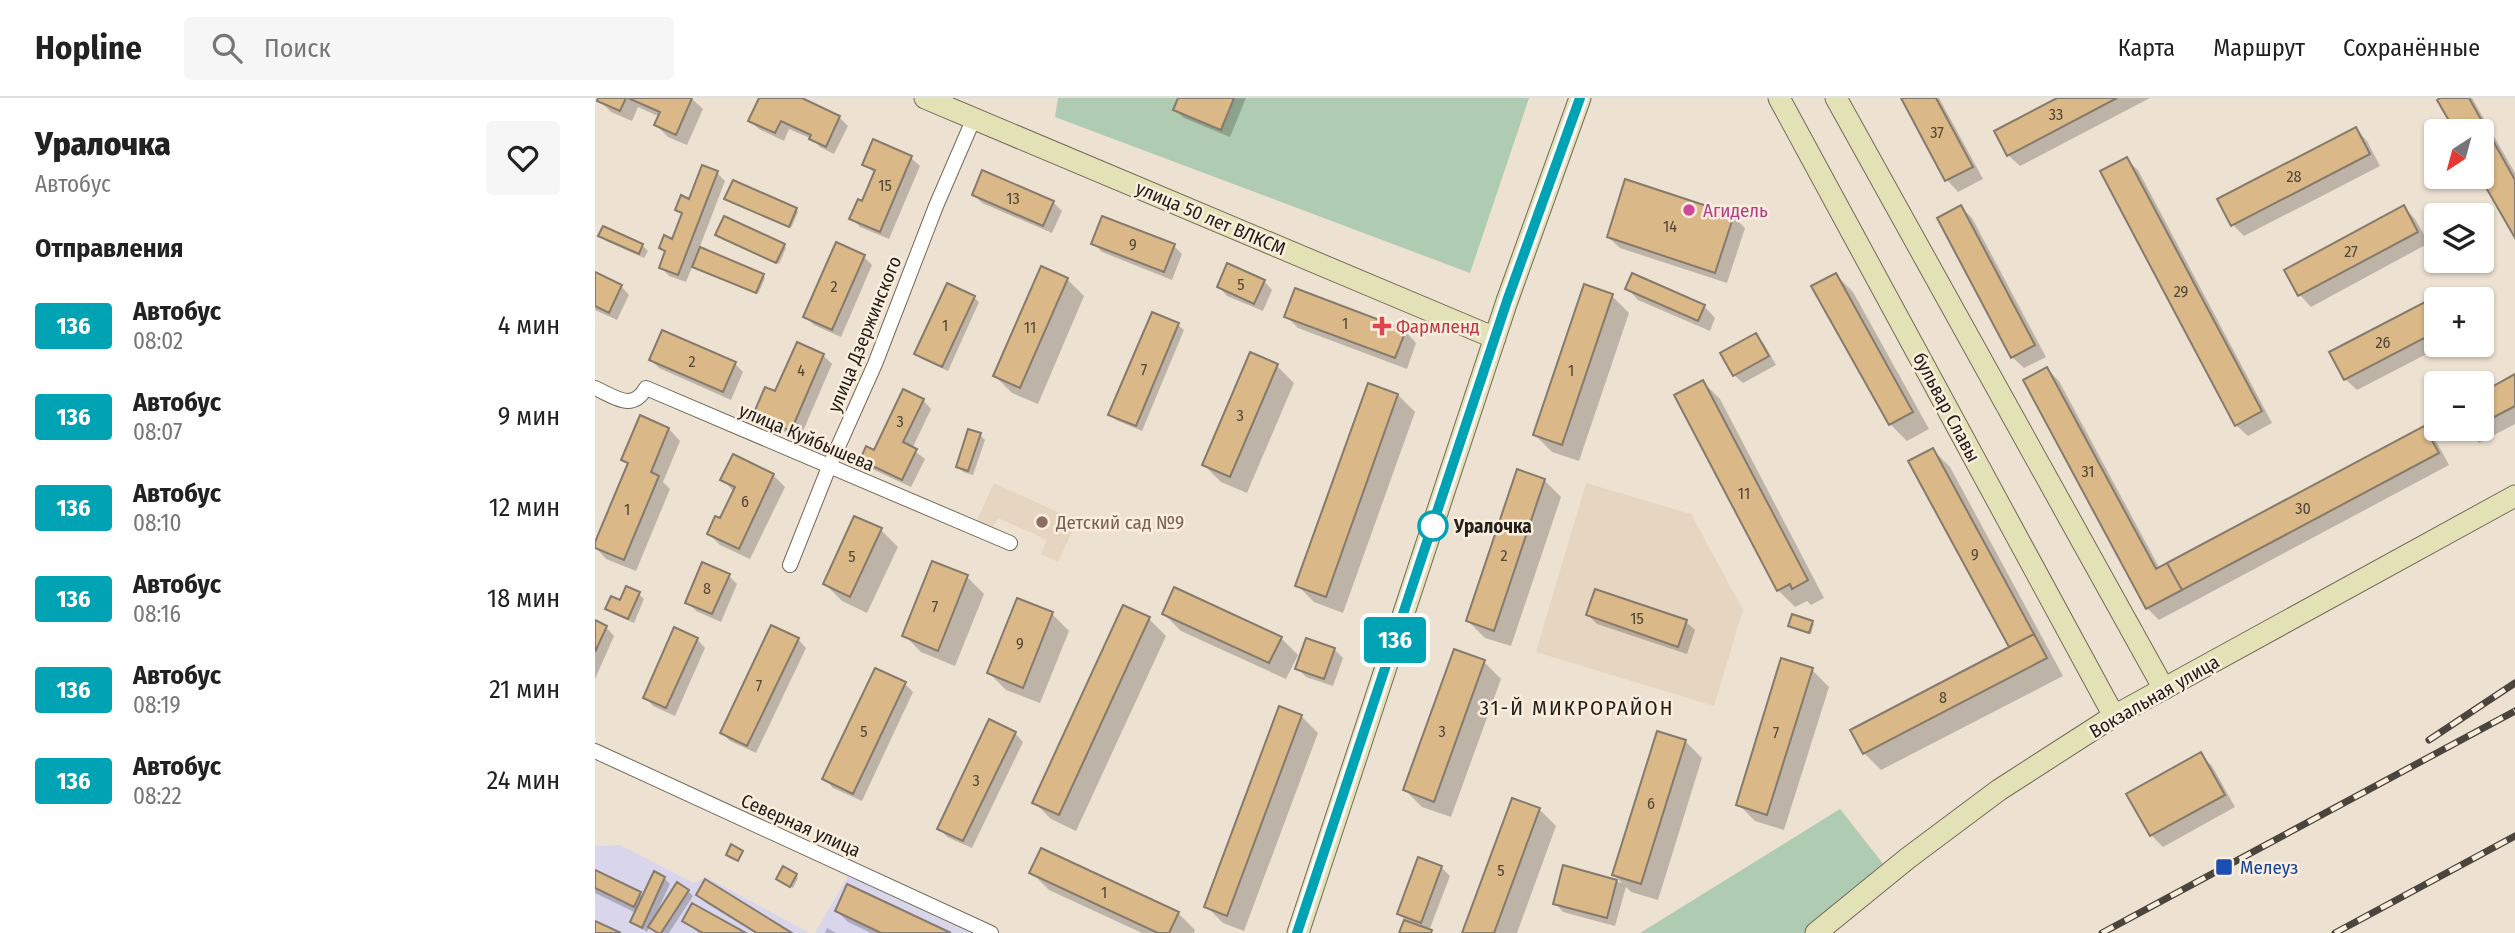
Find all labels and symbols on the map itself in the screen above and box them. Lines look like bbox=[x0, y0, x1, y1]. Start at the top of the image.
house number: 33 bbox=[2049, 105, 2063, 124]
north arrow bbox=[2424, 119, 2494, 189]
house number: 37 bbox=[1930, 123, 1944, 142]
house number: 28 bbox=[2286, 167, 2302, 186]
house number: 15 bbox=[878, 176, 892, 195]
street label: улица 50 лет ВЛКСМ bbox=[1132, 176, 1289, 260]
house number: 13 bbox=[1006, 189, 1020, 208]
place label: Агидель bbox=[1703, 199, 1768, 222]
marker: Агидель bbox=[1681, 202, 1697, 218]
house number: 14 bbox=[1663, 217, 1677, 236]
house number: 9 bbox=[1129, 235, 1137, 254]
house number: 27 bbox=[2344, 242, 2358, 261]
street label: улица Дзержинского bbox=[823, 253, 906, 416]
house number: 5 bbox=[1237, 275, 1245, 294]
house number: 2 bbox=[830, 277, 838, 296]
house number: 29 bbox=[2174, 282, 2189, 301]
house number: 1 bbox=[1342, 314, 1348, 333]
place label: Фармленд bbox=[1396, 315, 1480, 338]
house number: 1 bbox=[942, 316, 948, 335]
house number: 11 bbox=[1024, 318, 1036, 337]
marker: Фармленд bbox=[1374, 318, 1390, 334]
house number: 26 bbox=[2376, 333, 2391, 352]
street label: бульвар Славы bbox=[1908, 349, 1985, 466]
house number: 2 bbox=[688, 352, 696, 371]
house number: 7 bbox=[1141, 360, 1148, 379]
house number: 4 bbox=[797, 361, 805, 380]
house number: 1 bbox=[1568, 361, 1574, 380]
street label: улица Куйбышева bbox=[736, 399, 878, 476]
house number: 3 bbox=[1236, 406, 1244, 425]
house number: 3 bbox=[896, 412, 904, 431]
house number: 31 bbox=[2081, 462, 2095, 481]
house number: 11 bbox=[1738, 484, 1750, 503]
house number: 6 bbox=[741, 492, 749, 511]
house number: 30 bbox=[2295, 499, 2311, 518]
house number: 1 bbox=[624, 500, 630, 519]
place label: Детский сад №9 bbox=[1055, 511, 1184, 534]
marker: Уралочка bbox=[1418, 511, 1448, 541]
marker: Детский сад №9 bbox=[1034, 514, 1050, 530]
place label: Уралочка bbox=[1453, 515, 1532, 538]
house number: 9 bbox=[1971, 545, 1979, 564]
house number: 2 bbox=[1500, 546, 1508, 565]
house number: 5 bbox=[848, 547, 856, 566]
house number: 8 bbox=[703, 579, 711, 598]
house number: 7 bbox=[932, 597, 939, 616]
house number: 15 bbox=[1630, 609, 1644, 628]
line badge: 136 bbox=[1355, 617, 1435, 663]
house number: 9 bbox=[1016, 634, 1024, 653]
street label: Вокзальная улица bbox=[2085, 650, 2223, 743]
house number: 7 bbox=[756, 676, 763, 695]
house number: 8 bbox=[1939, 688, 1947, 707]
district label: 31-Й МИКРОРАЙОН bbox=[1479, 695, 1675, 721]
house number: 5 bbox=[860, 722, 868, 741]
house number: 3 bbox=[1438, 722, 1446, 741]
house number: 7 bbox=[1773, 723, 1780, 742]
house number: 3 bbox=[972, 771, 980, 790]
street label: Северная улица bbox=[737, 789, 864, 862]
house number: 6 bbox=[1647, 794, 1655, 813]
place label: Мелеуз bbox=[2240, 856, 2299, 879]
marker: Мелеуз bbox=[2214, 857, 2234, 877]
house number: 5 bbox=[1497, 861, 1505, 880]
house number: 1 bbox=[1101, 883, 1107, 902]

